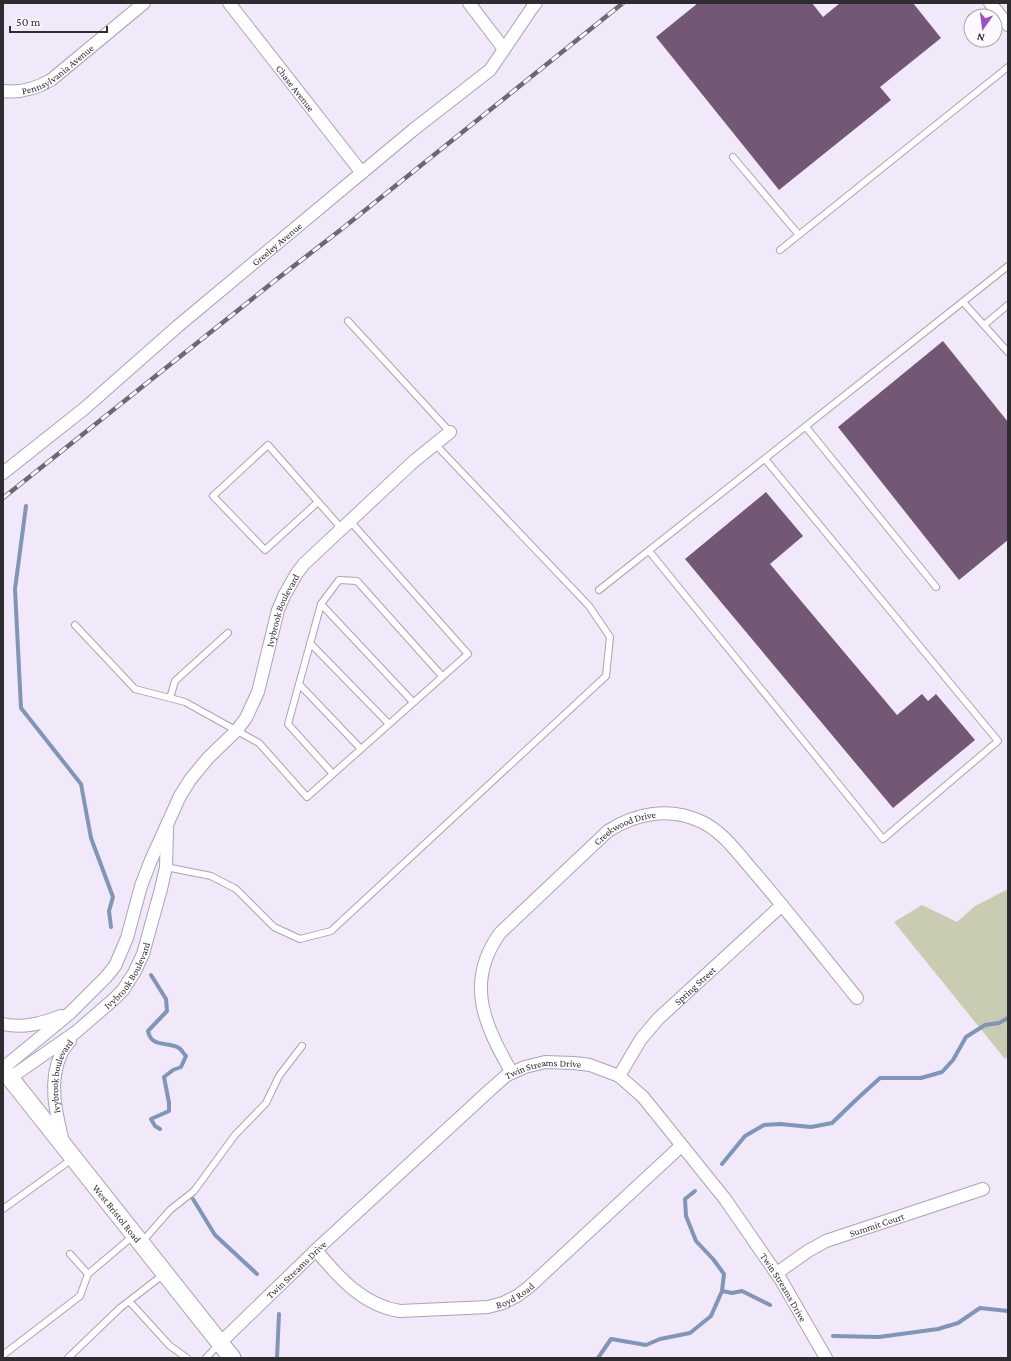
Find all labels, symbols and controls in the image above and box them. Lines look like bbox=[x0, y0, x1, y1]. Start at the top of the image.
scale bar bbox=[10, 8, 107, 34]
north arrow bbox=[963, 8, 1003, 48]
text: 50 m bbox=[16, 15, 41, 29]
text: N bbox=[975, 31, 986, 44]
street label: Pennsylvania Avenue bbox=[21, 42, 96, 96]
street label: Chase Avenue bbox=[274, 63, 317, 114]
street label: Greeley Avenue bbox=[250, 220, 304, 268]
street label: Ivybrook Boulevard bbox=[264, 571, 302, 648]
street label: Creekwood Drive bbox=[592, 809, 657, 848]
street label: Ivybrook Boulevard bbox=[102, 940, 152, 1011]
street label: Spring Street bbox=[672, 964, 718, 1007]
street label: Ivybrook boulevard bbox=[49, 1036, 76, 1114]
street label: Twin Streams Drive bbox=[503, 1057, 582, 1081]
street label: West Bristol Road bbox=[91, 1182, 144, 1245]
street label: Summit Court bbox=[848, 1210, 906, 1239]
street label: Twin Streams Drive bbox=[264, 1238, 329, 1301]
street label: Twin Streams Drive bbox=[758, 1251, 809, 1324]
street label: Boyd Road bbox=[495, 1280, 537, 1311]

